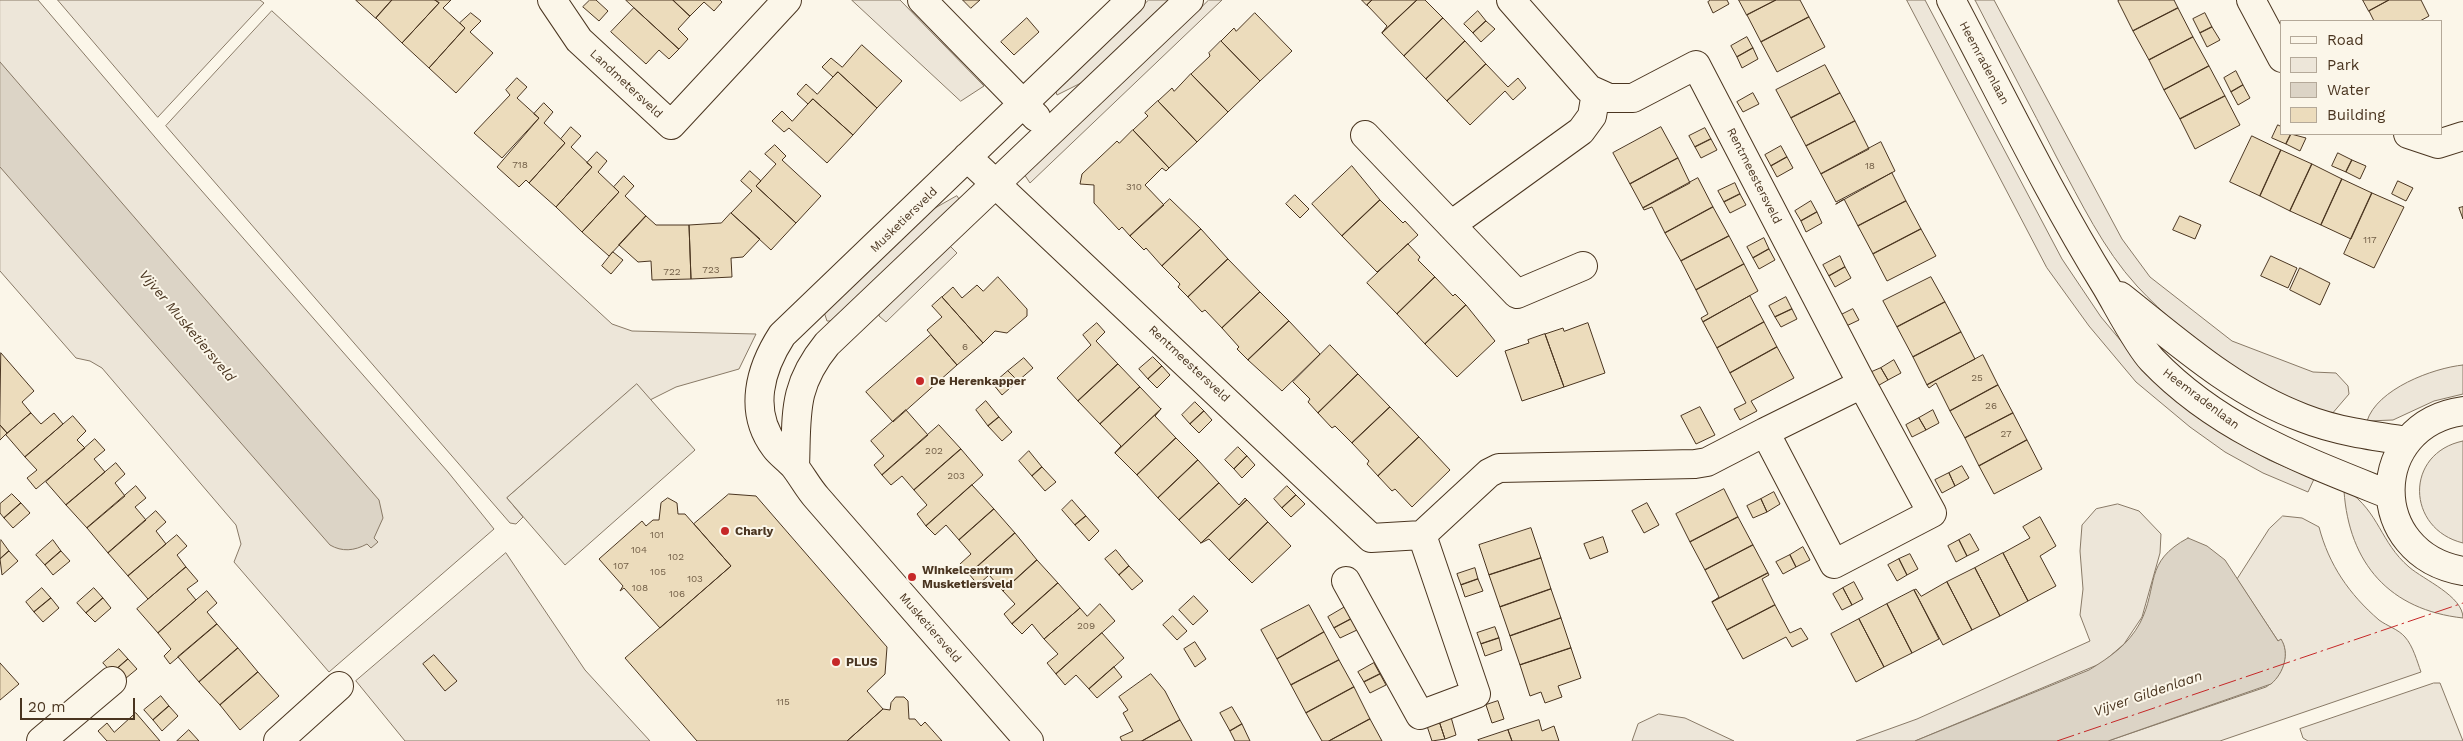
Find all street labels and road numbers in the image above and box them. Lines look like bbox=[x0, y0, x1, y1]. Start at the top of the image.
street label: Heemradenlaan bbox=[1956, 19, 2012, 107]
street label: Landmetersveld bbox=[587, 47, 665, 121]
street label: Rentmeestersveld bbox=[1724, 126, 1784, 226]
street label: Musketiersveld bbox=[868, 184, 940, 256]
street label: Rentmeestersveld bbox=[1145, 323, 1233, 405]
street label: Heemradenlaan bbox=[2160, 366, 2242, 432]
street label: Musketiersveld bbox=[896, 590, 964, 666]

